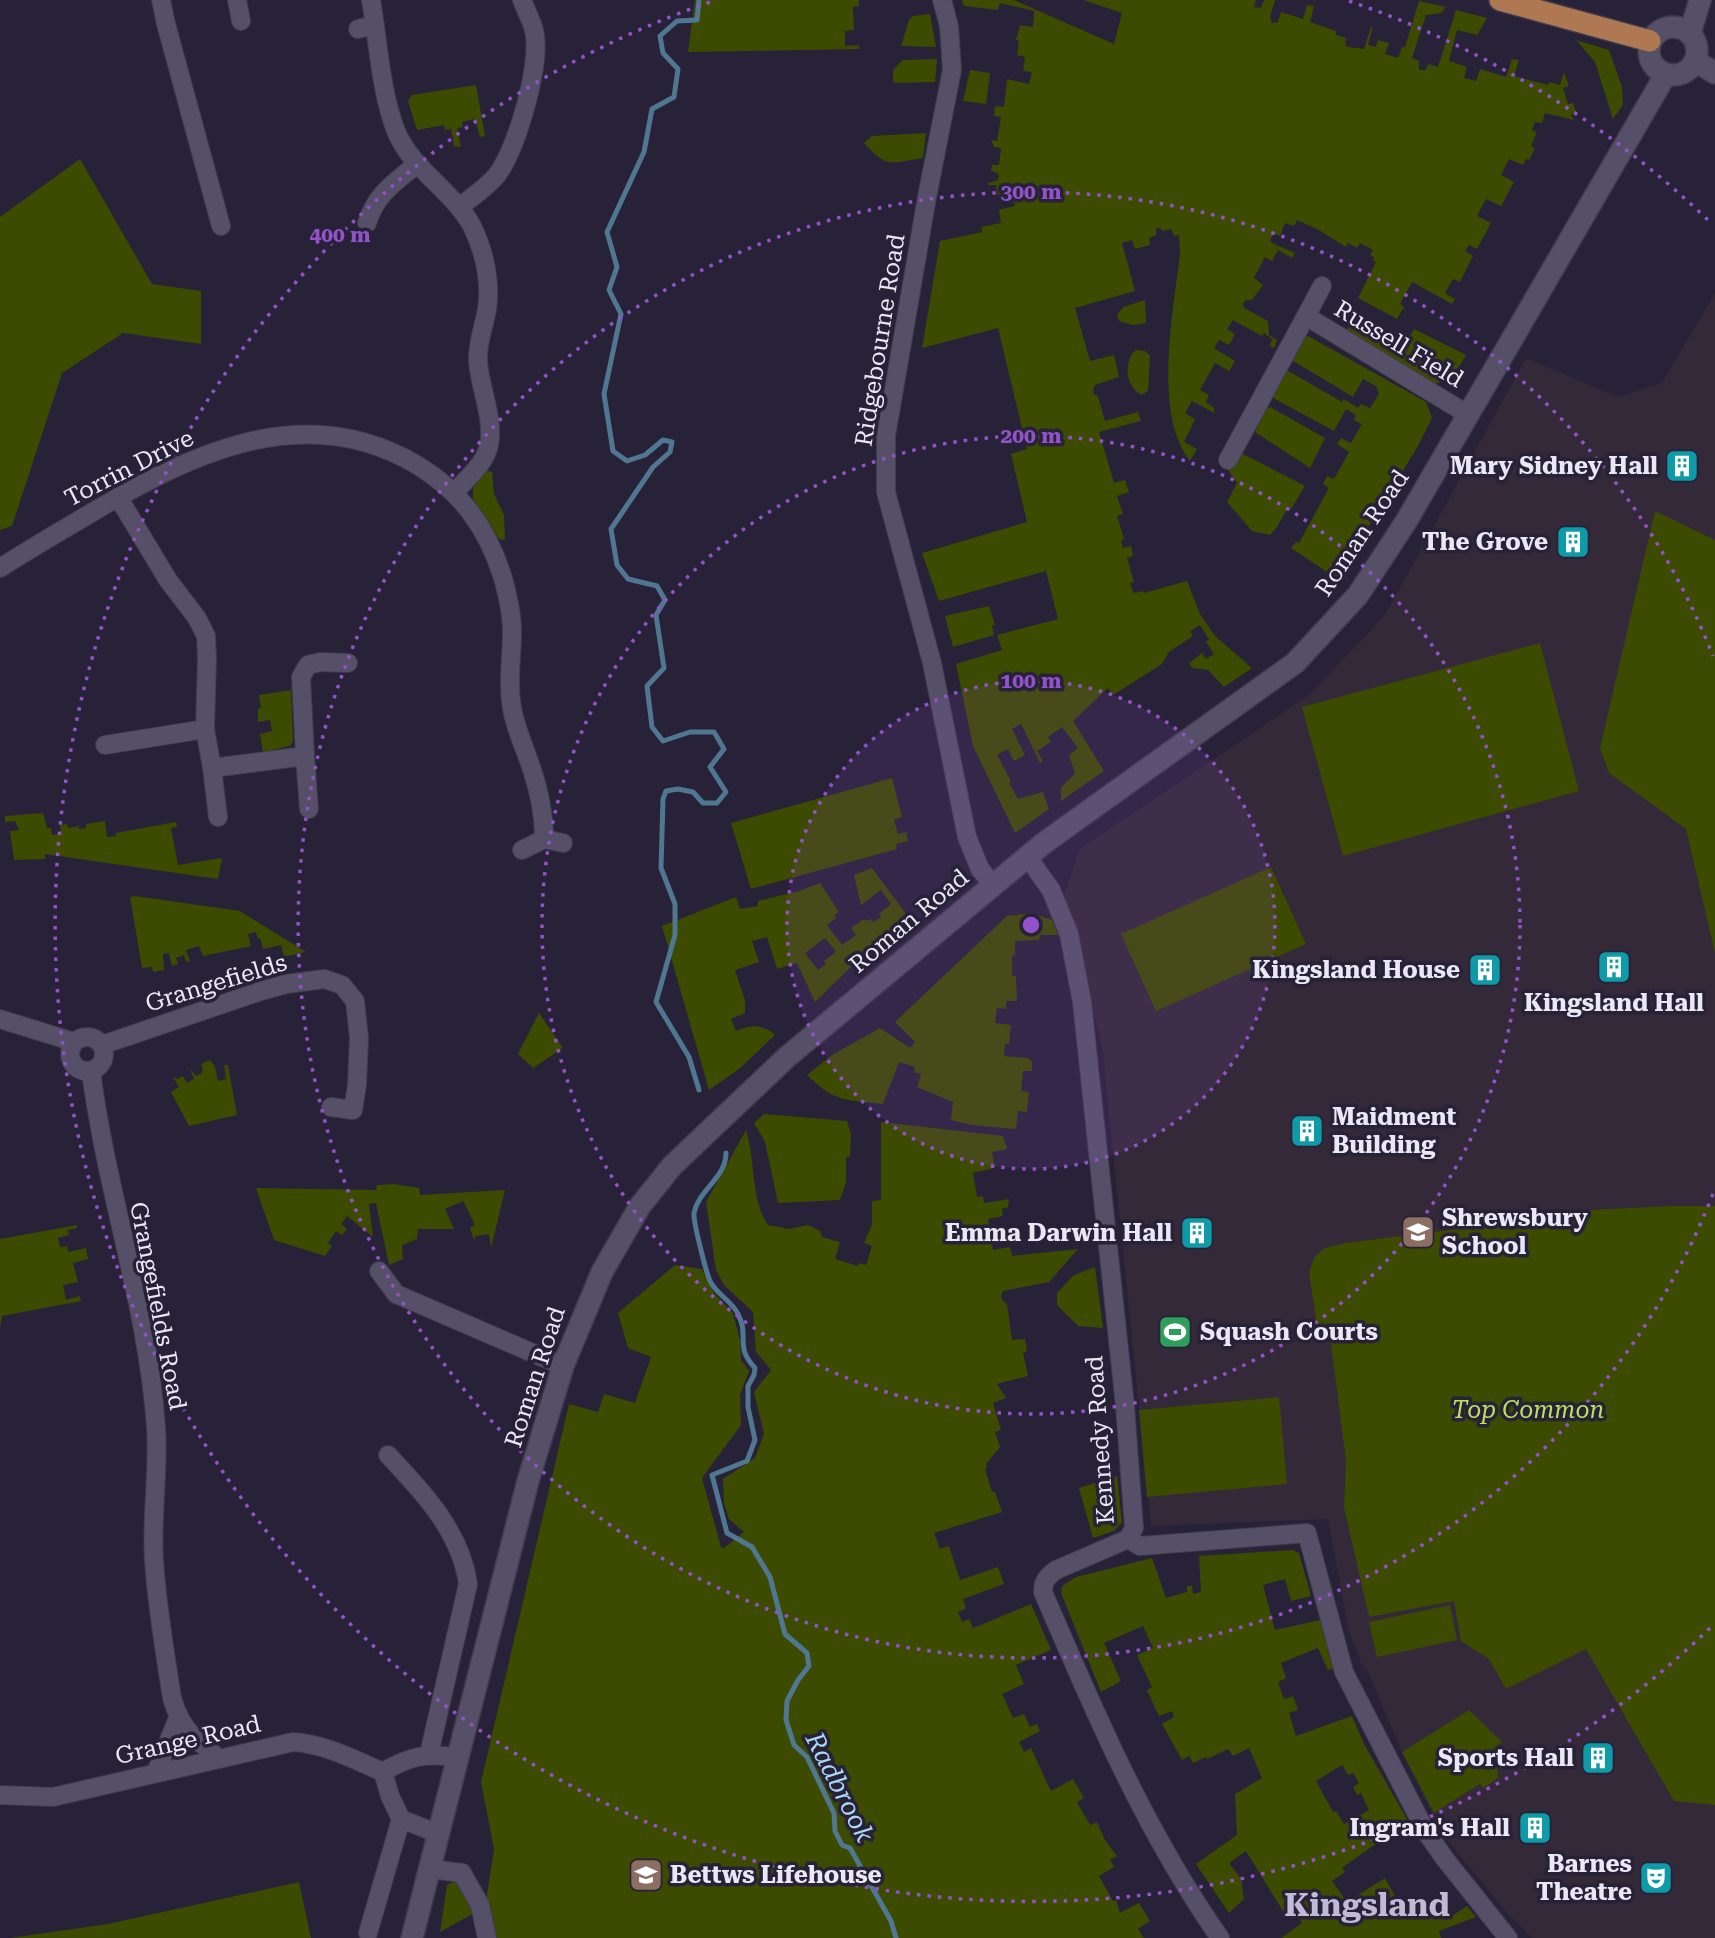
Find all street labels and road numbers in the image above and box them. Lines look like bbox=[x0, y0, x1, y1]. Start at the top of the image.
street label: Ridgebourne Road bbox=[849, 232, 911, 448]
street label: Russell Field bbox=[1329, 295, 1469, 393]
street label: Torrin Drive bbox=[60, 424, 198, 512]
street label: Roman Road bbox=[1309, 464, 1415, 602]
street label: Roman Road bbox=[844, 863, 974, 979]
street label: Grangefields bbox=[142, 948, 290, 1018]
street label: Grangefields Road bbox=[124, 1200, 192, 1412]
street label: Roman Road bbox=[499, 1303, 571, 1451]
street label: Kennedy Road bbox=[1080, 1355, 1120, 1525]
street label: Grange Road bbox=[113, 1710, 263, 1770]

